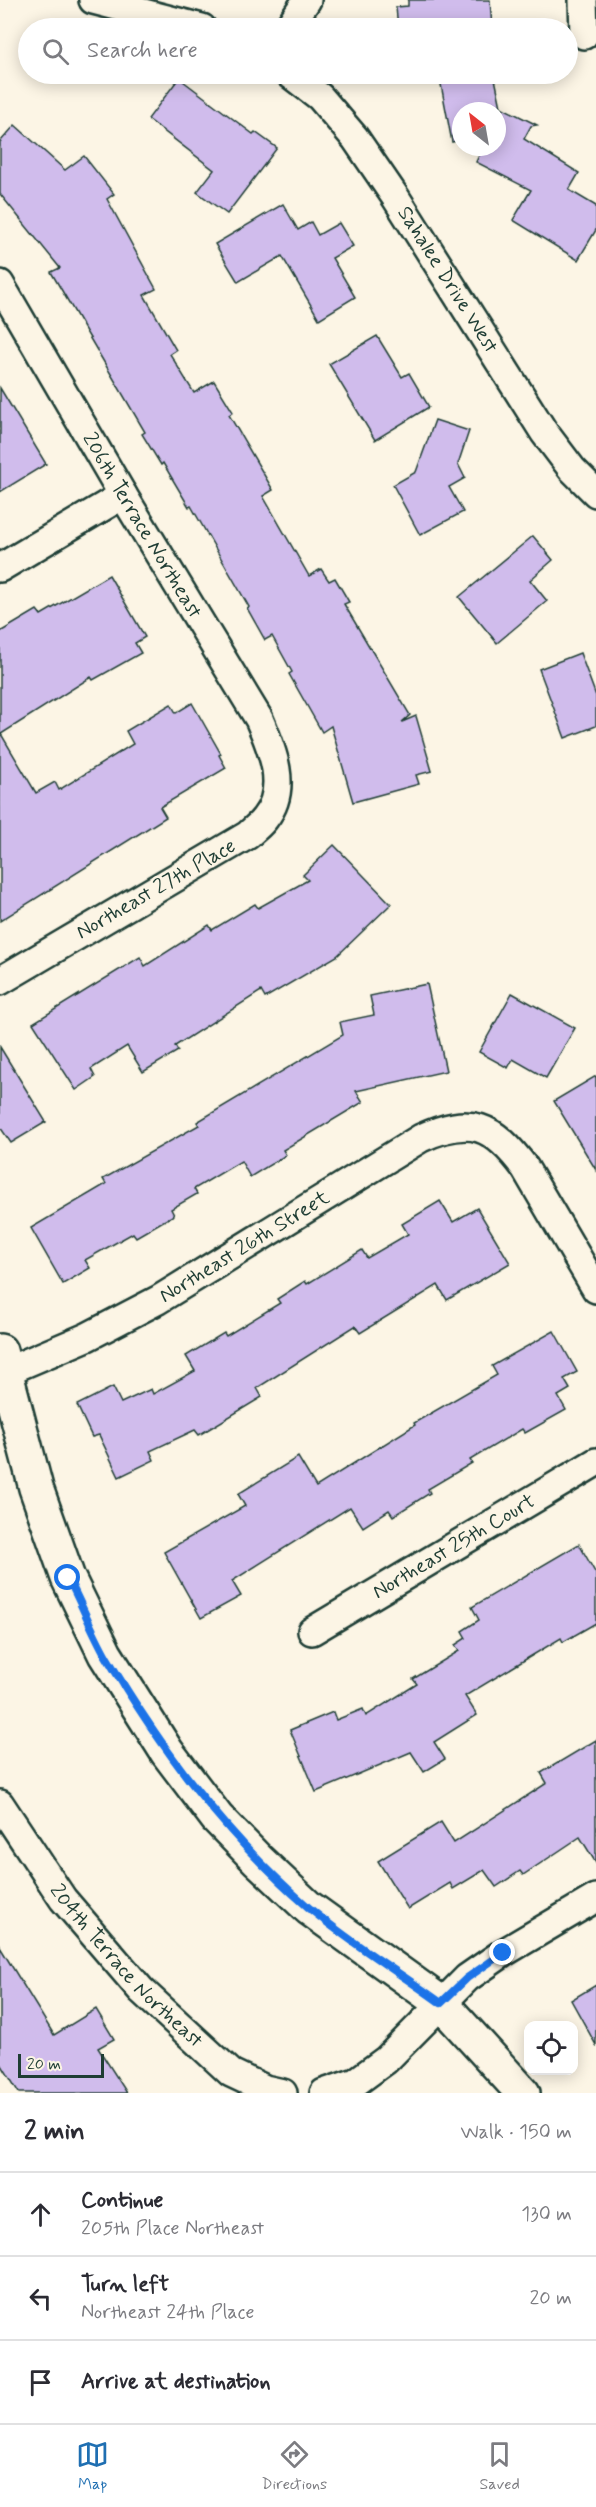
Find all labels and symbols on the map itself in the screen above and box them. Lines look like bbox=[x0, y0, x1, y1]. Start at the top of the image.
north arrow bbox=[452, 102, 506, 156]
street label: Sahalee Drive West bbox=[391, 201, 505, 359]
street label: 206th Terrace Northeast bbox=[76, 427, 209, 624]
street label: Northeast 27th Place bbox=[71, 832, 241, 946]
street label: Northeast 26th Street bbox=[154, 1183, 335, 1310]
street label: Northeast 25th Court bbox=[367, 1487, 540, 1606]
route start bbox=[54, 1564, 80, 1590]
street label: 204th Terrace Northeast bbox=[43, 1879, 209, 2054]
route end bbox=[489, 1939, 515, 1965]
scale bar bbox=[18, 2051, 104, 2078]

